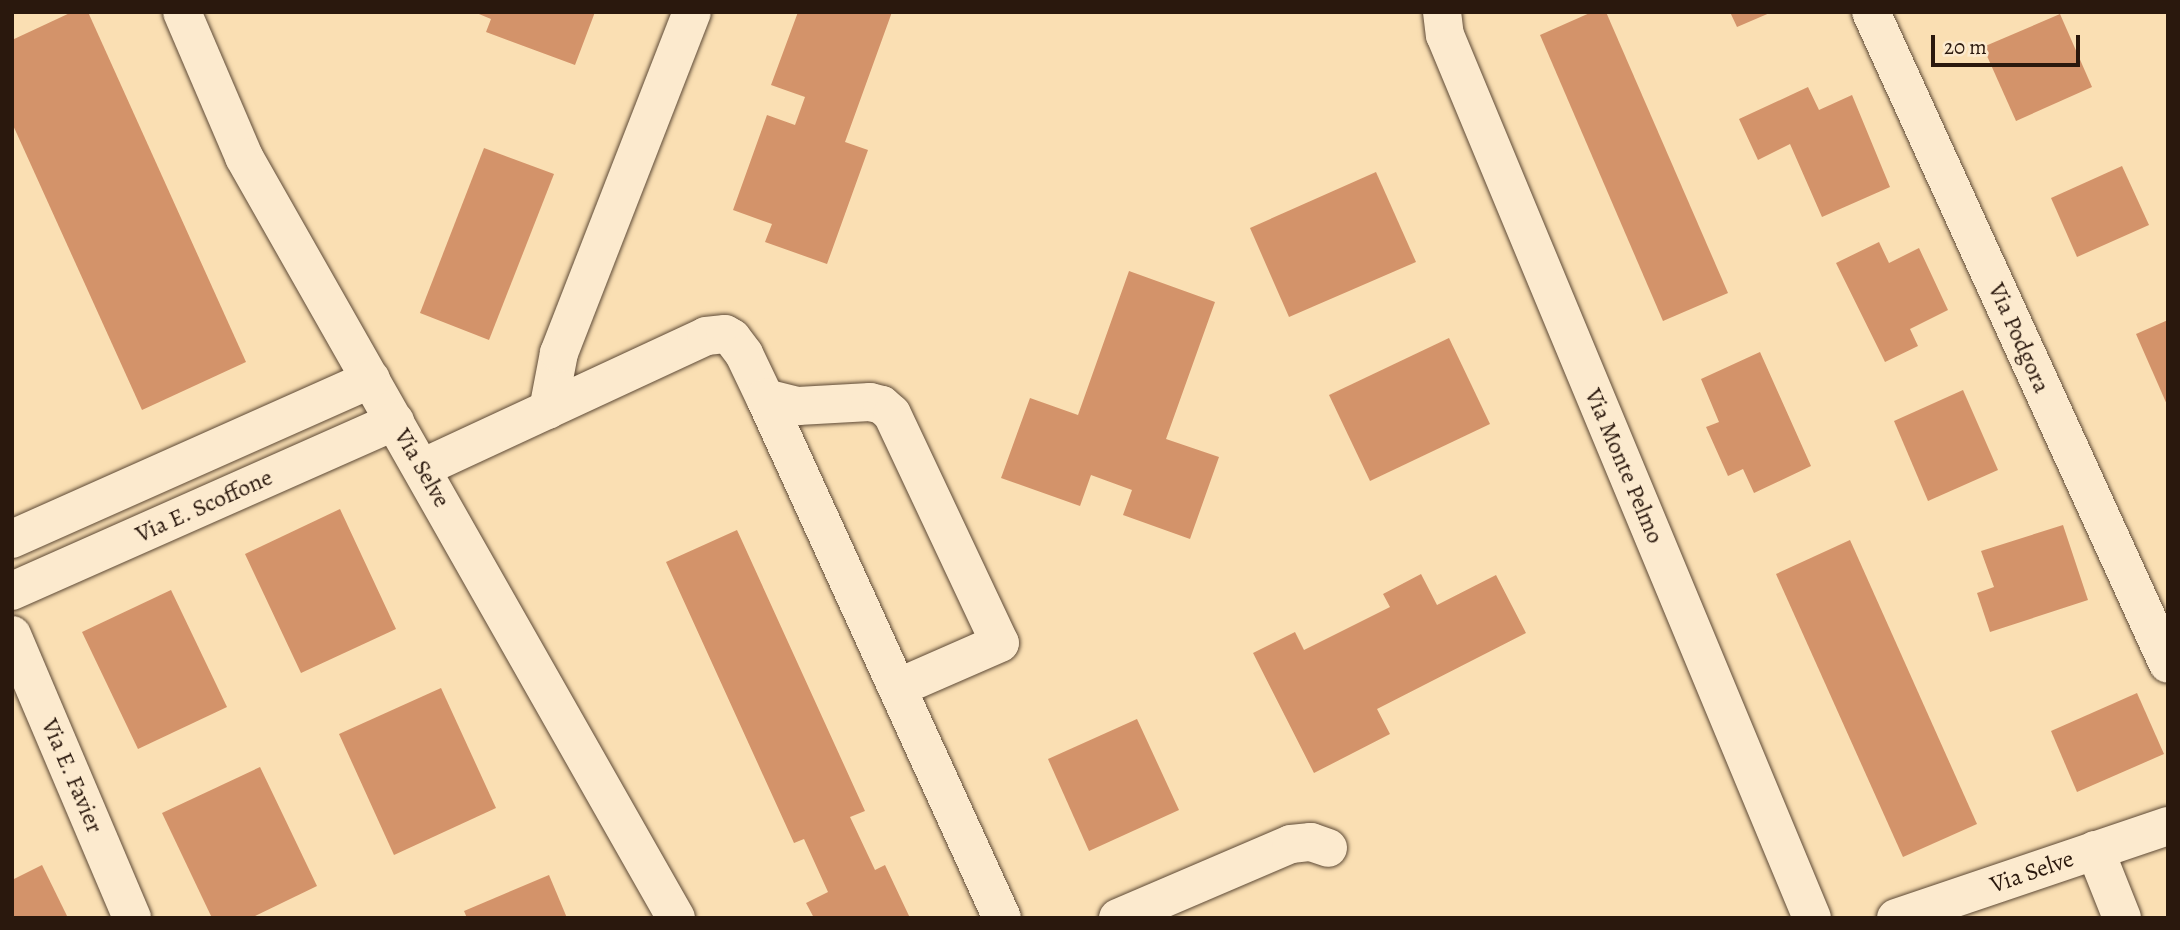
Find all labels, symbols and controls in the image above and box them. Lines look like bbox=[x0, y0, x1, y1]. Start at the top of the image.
scale bar bbox=[1935, 21, 2084, 65]
text: 20 m bbox=[1944, 33, 1987, 61]
street label: Via Podgora bbox=[1982, 278, 2056, 398]
street label: Via Monte Pelmo bbox=[1578, 384, 1670, 548]
street label: Via Selve bbox=[388, 423, 456, 513]
street label: Via E. Scoffone bbox=[131, 463, 277, 549]
street label: Via E. Favier bbox=[35, 714, 109, 838]
street label: Via Selve bbox=[1987, 844, 2077, 900]

